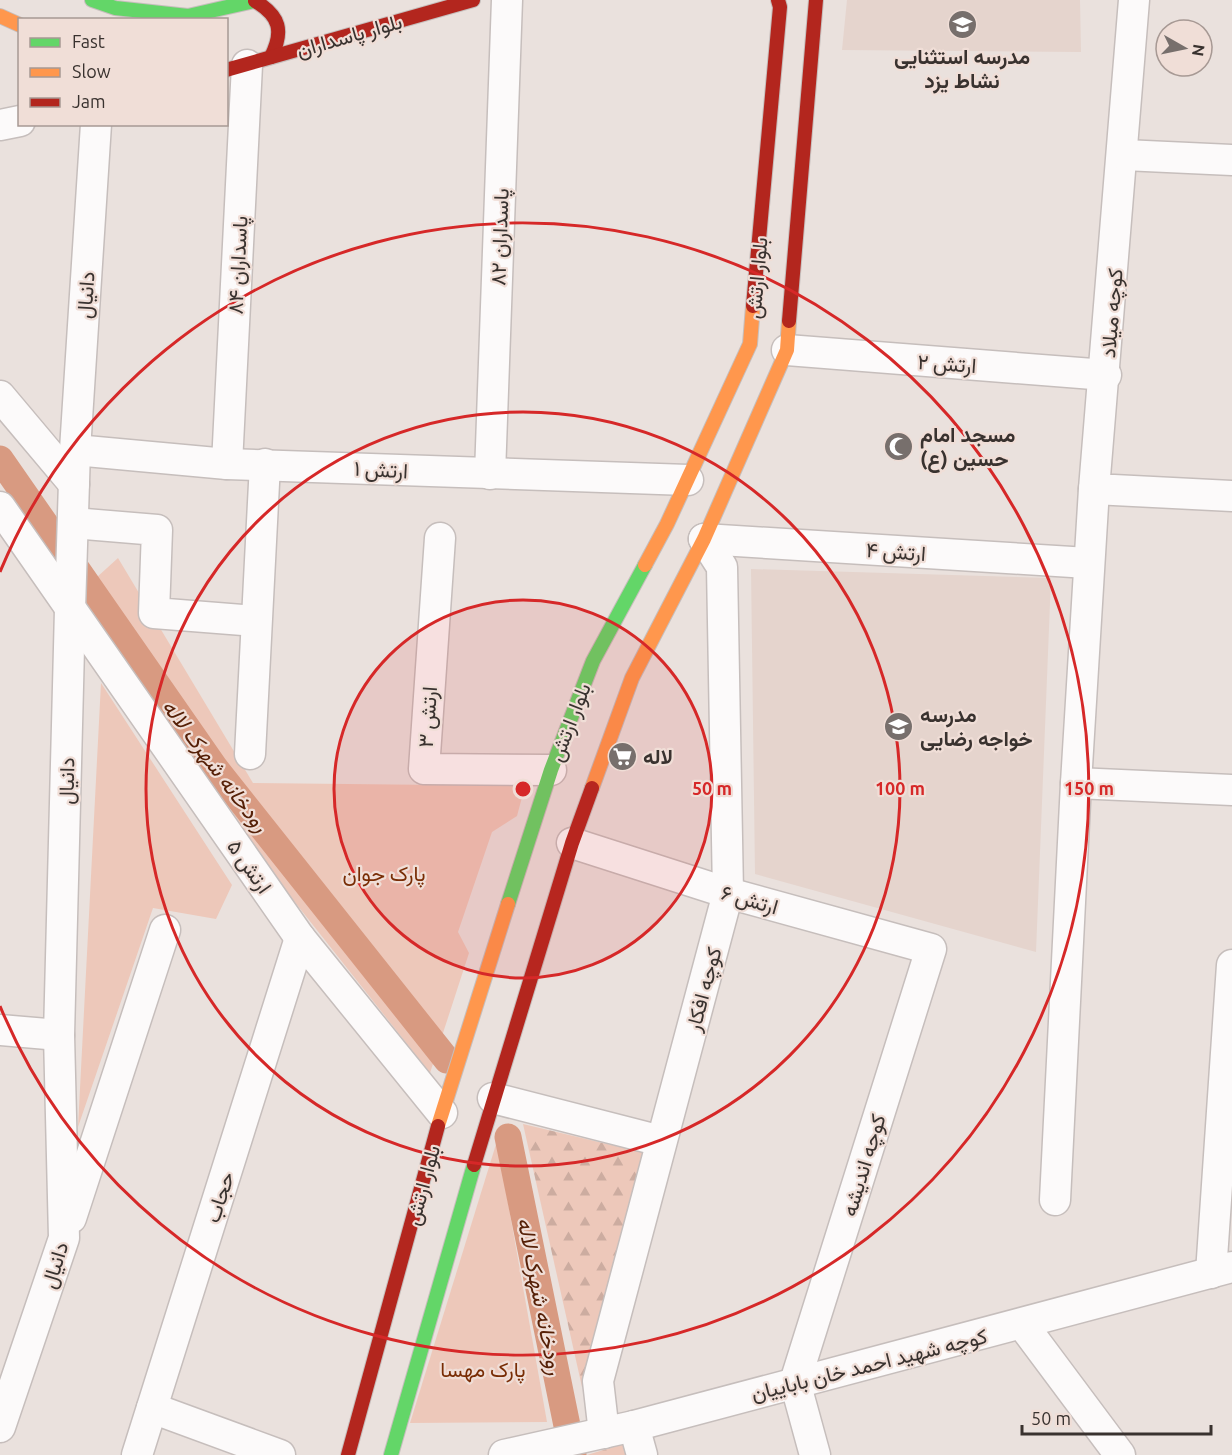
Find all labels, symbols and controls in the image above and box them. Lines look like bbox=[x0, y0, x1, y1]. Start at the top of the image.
street label: بلوار پاسداران bbox=[294, 9, 405, 64]
school or university icon: مدرسه استثنایی نشاط یزد bbox=[946, 9, 978, 41]
legend bbox=[18, 18, 228, 126]
north arrow bbox=[1154, 18, 1214, 78]
text: Fast bbox=[72, 31, 105, 51]
text: N bbox=[1189, 43, 1209, 58]
place label: مدرسه استثنایی نشاط یزد bbox=[894, 44, 1030, 94]
text: Slow bbox=[72, 61, 111, 81]
text: Jam bbox=[72, 91, 106, 111]
street label: پاسداران ۸۲ bbox=[485, 188, 516, 286]
street label: پاسداران ۸۴ bbox=[222, 215, 255, 315]
street label: بلوار ارتش bbox=[740, 236, 774, 320]
street label: کوچه میلاد bbox=[1095, 267, 1130, 359]
street label: دانیال bbox=[71, 270, 100, 320]
street label: ارتش ۲ bbox=[917, 349, 977, 379]
place label: مسجد امام حسین (ع) bbox=[920, 422, 1015, 473]
mosque icon: مسجد امام حسین (ع) bbox=[883, 430, 915, 462]
street label: ارتش ۱ bbox=[353, 456, 409, 484]
street label: ارتش ۴ bbox=[865, 537, 927, 567]
street label: بلوار ارتش bbox=[543, 679, 597, 765]
street label: ارتش ۳ bbox=[413, 685, 443, 749]
water label: رودخانه شهرک لاله bbox=[156, 693, 274, 838]
place label: مدرسه خواجه رضایی bbox=[920, 702, 1033, 752]
school or university icon: مدرسه خواجه رضایی bbox=[883, 710, 915, 742]
supermarket icon: لاله bbox=[606, 740, 638, 772]
place label: لاله bbox=[643, 744, 673, 768]
street label: دانیال bbox=[54, 757, 79, 805]
text: 50 m bbox=[692, 778, 732, 798]
text: 100 m bbox=[875, 778, 925, 798]
text: 150 m bbox=[1064, 778, 1114, 798]
centre of rings bbox=[513, 779, 533, 799]
street label: ارتش ۵ bbox=[221, 834, 277, 899]
park label: پارک جوان bbox=[343, 861, 425, 888]
street label: ارتش ۶ bbox=[718, 879, 781, 920]
street label: کوچه افکار bbox=[680, 944, 729, 1036]
street label: کوچه اندیشه bbox=[836, 1111, 893, 1220]
street label: بلوار ارتش bbox=[400, 1142, 446, 1228]
street label: حجاب bbox=[200, 1168, 239, 1226]
water label: رودخانه شهرک لاله bbox=[511, 1215, 569, 1378]
street label: دانیال bbox=[36, 1239, 73, 1291]
street label: کوچه شهید احمد خان باباییان bbox=[748, 1323, 990, 1408]
park label: پارک مهسا bbox=[440, 1357, 526, 1384]
scale bar bbox=[1022, 1398, 1211, 1436]
text: 50 m bbox=[1031, 1408, 1071, 1428]

